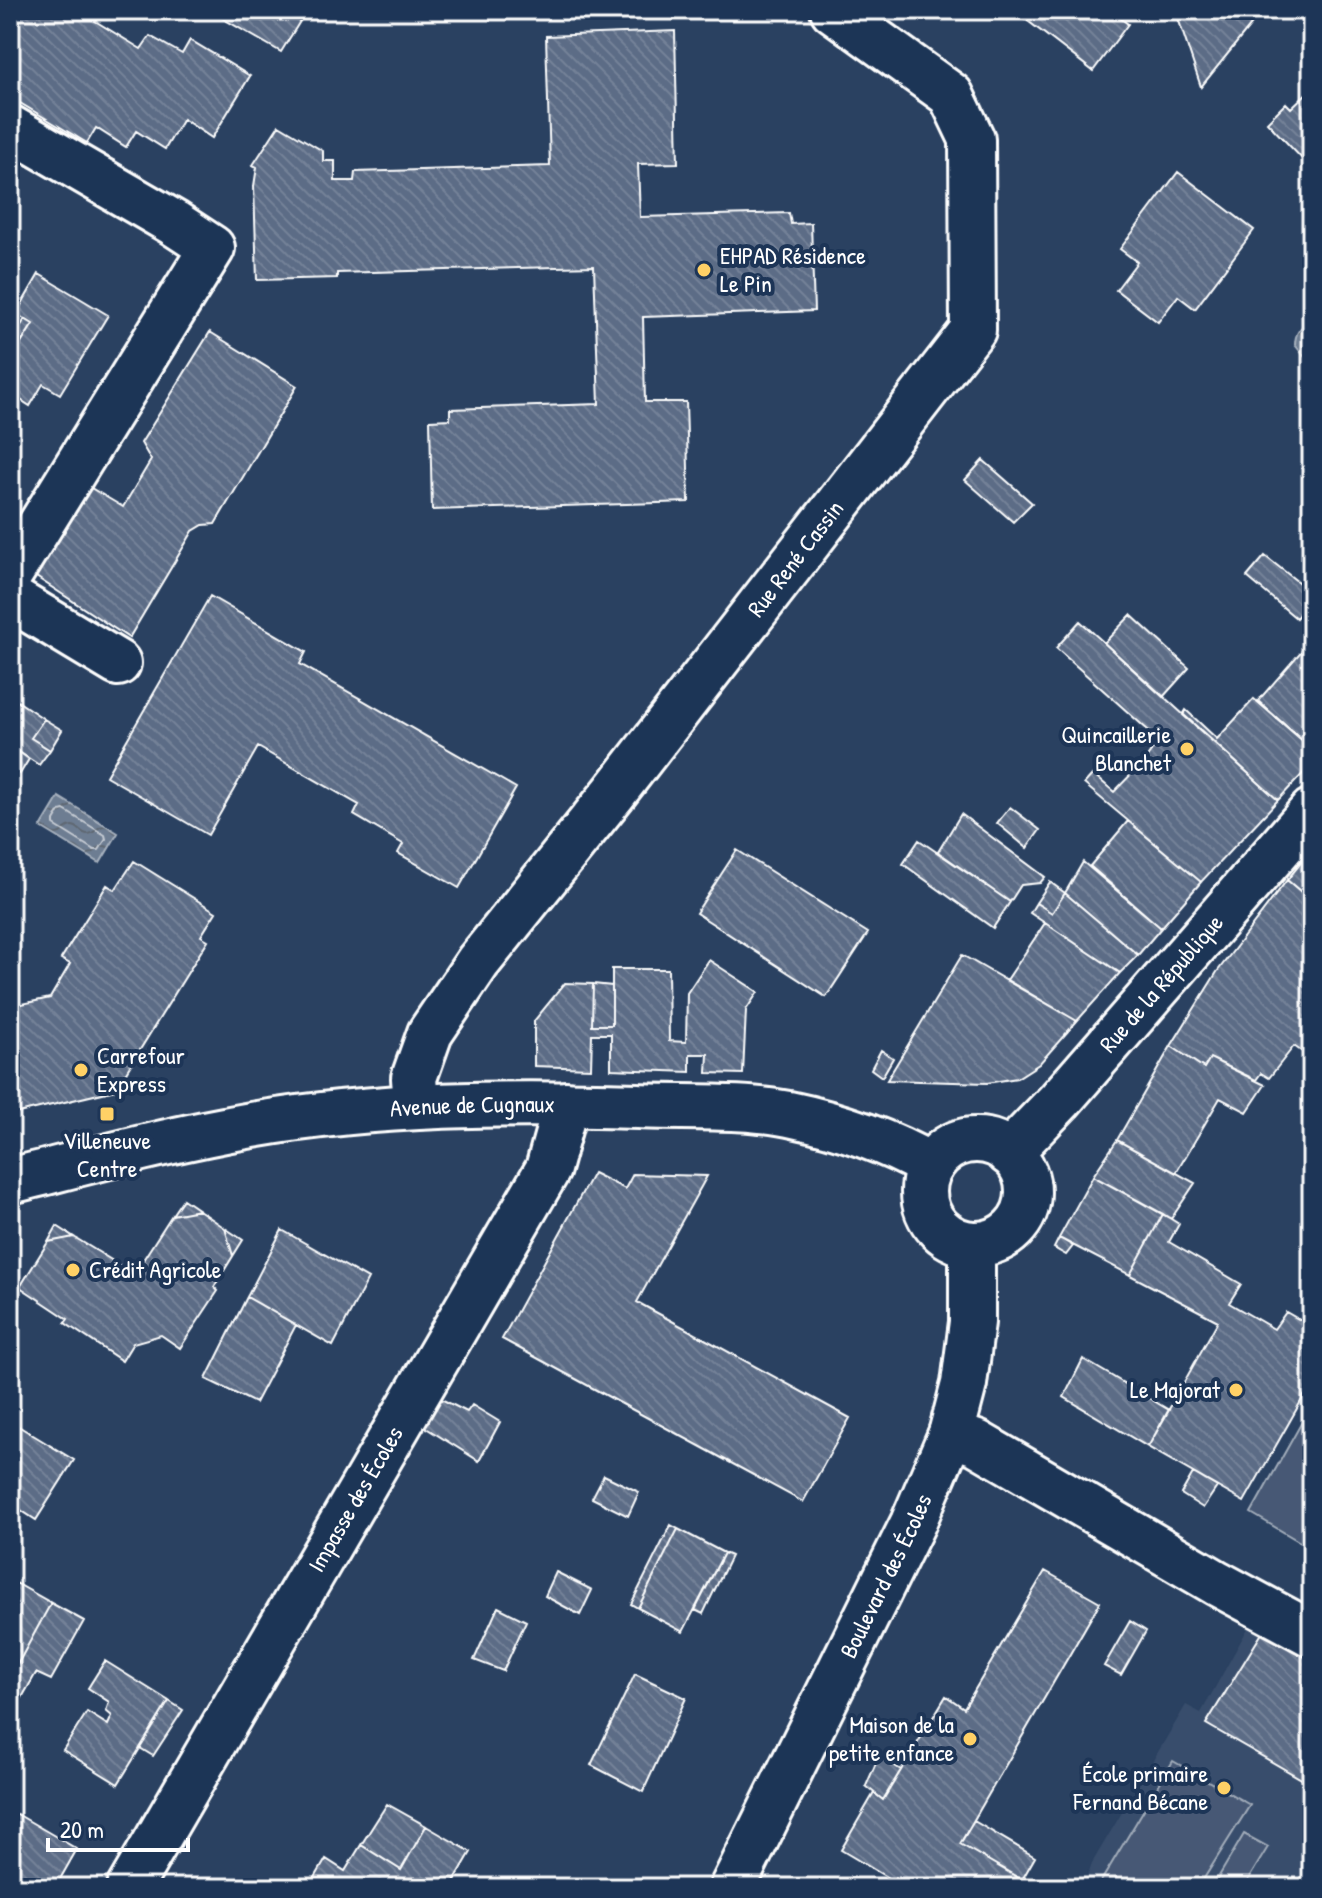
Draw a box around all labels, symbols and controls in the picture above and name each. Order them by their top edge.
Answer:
place label: EHPAD Résidence Le Pin [720,239,866,299]
marker: EHPAD Résidence Le Pin [695,261,713,279]
street label: Rue René Cassin [740,493,850,623]
place label: Quincaillerie Blanchet [1061,718,1172,778]
marker: Quincaillerie Blanchet [1178,740,1196,758]
street label: Rue de la République [1092,907,1230,1059]
place label: Carrefour Express [97,1039,185,1099]
marker: Carrefour Express [72,1061,90,1079]
street label: Avenue de Cugnaux [389,1087,555,1124]
marker: Villeneuve Centre [98,1105,116,1123]
place label: Villeneuve Centre [63,1124,151,1184]
place label: Crédit Agricole [89,1253,222,1285]
marker: Crédit Agricole [64,1261,82,1279]
place label: Le Majorat [1130,1373,1221,1405]
marker: Le Majorat [1227,1381,1245,1399]
street label: Impasse des Écoles [300,1420,410,1578]
street label: Boulevard des Écoles [832,1489,939,1663]
place label: Maison de la petite enfance [829,1708,954,1768]
marker: Maison de la petite enfance [961,1730,979,1748]
place label: École primaire Fernand Bécane [1072,1757,1208,1817]
marker: École primaire Fernand Bécane [1215,1779,1233,1797]
scale bar [48,1802,188,1852]
text: 20 m [60,1813,104,1845]

